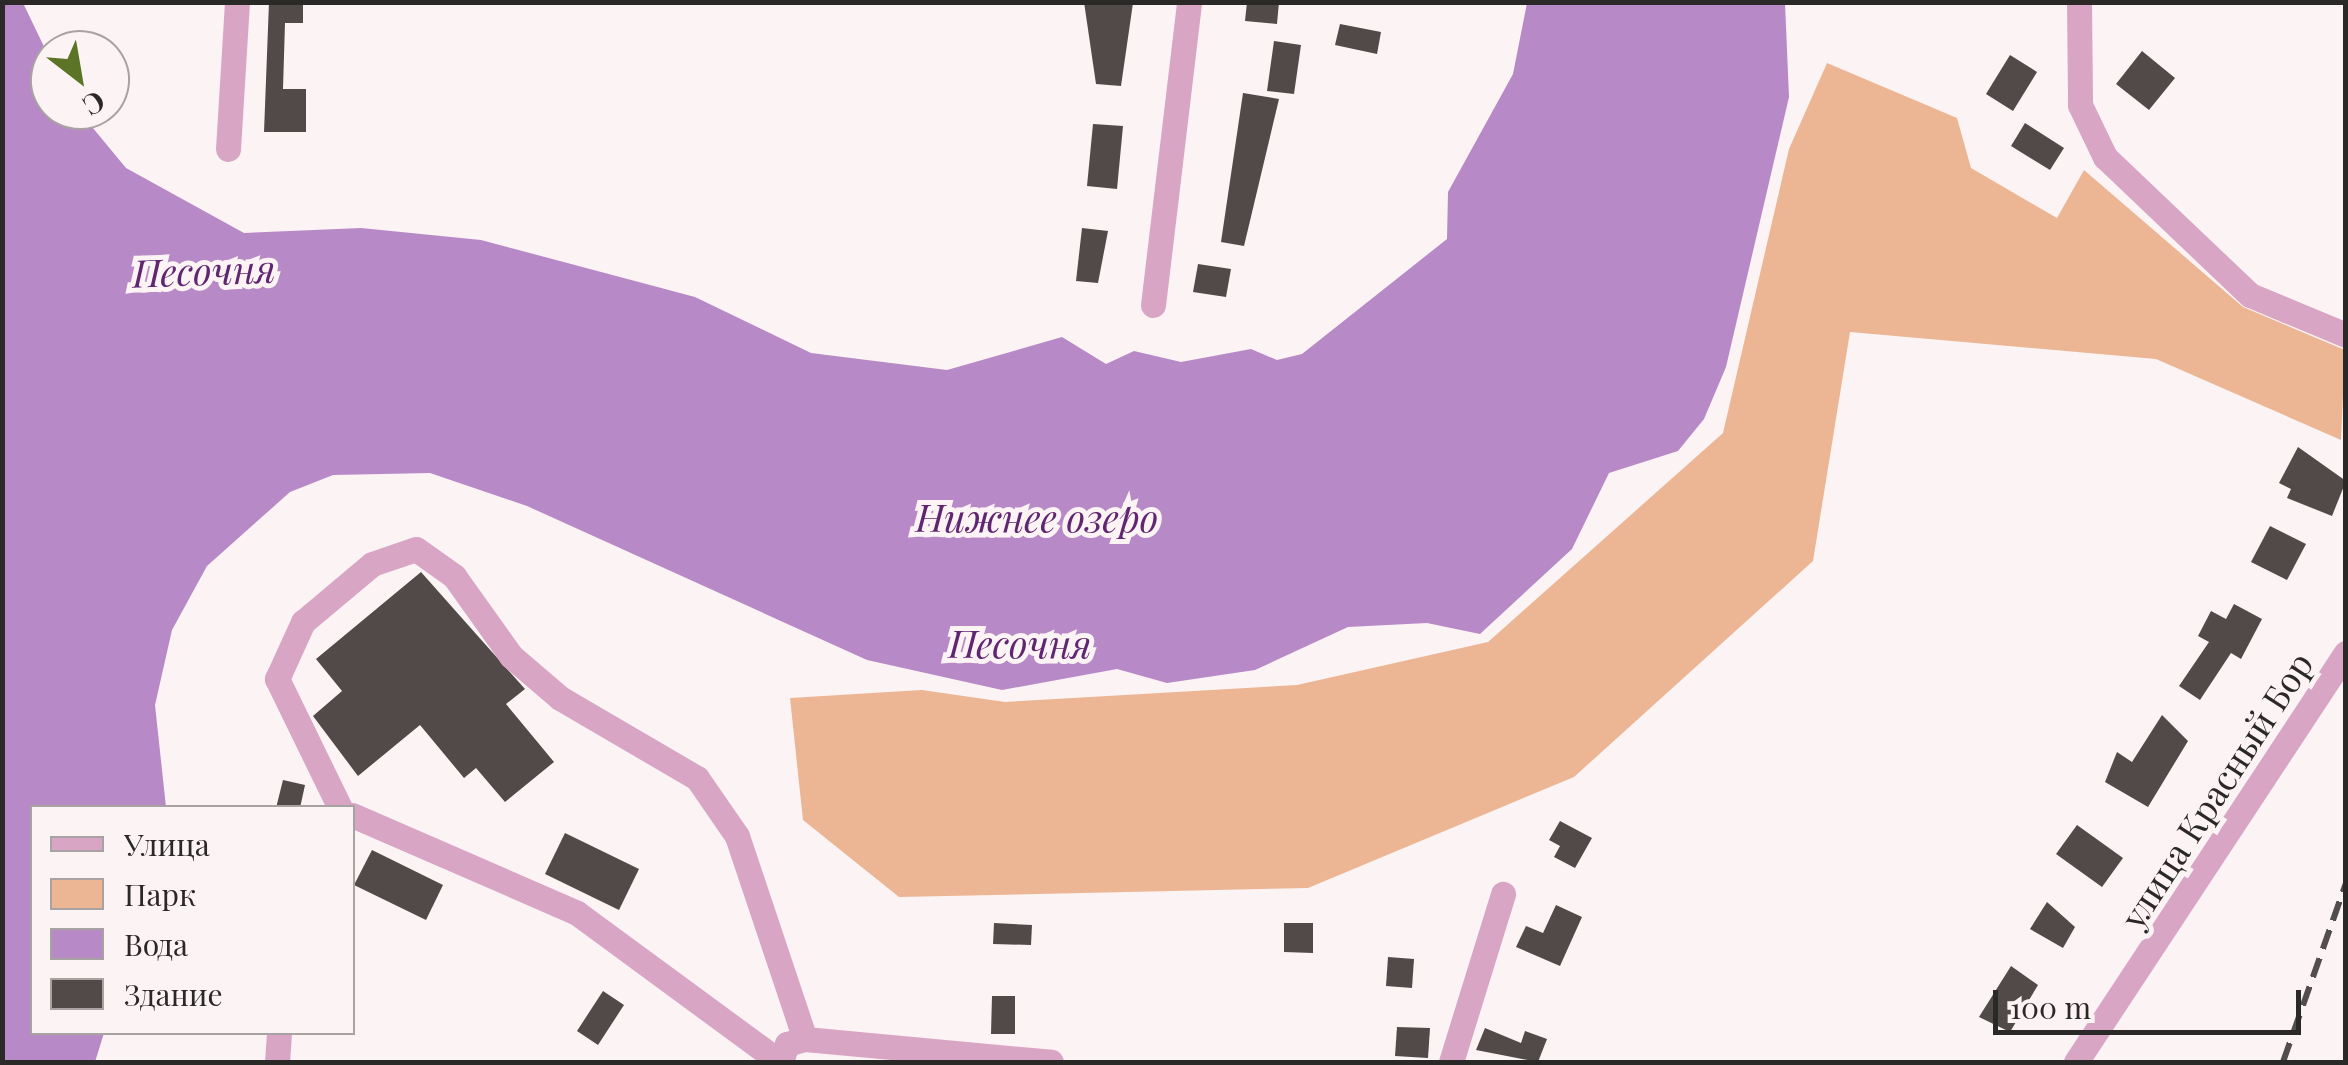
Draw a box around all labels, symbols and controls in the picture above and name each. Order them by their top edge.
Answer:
north arrow [30,30,130,130]
text: С [77,83,113,125]
water label: Песочня [132,245,276,295]
water label: Нижнее озеро [916,494,1158,540]
water label: Песочня [948,620,1092,666]
street label: улица Красный Бор [2111,644,2321,936]
legend [30,805,355,1035]
text: Улица [124,824,210,864]
text: Парк [124,874,196,914]
text: Вода [124,924,188,964]
scale bar [1998,970,2306,1032]
text: Здание [124,974,223,1014]
text: 100 m [2010,987,2091,1027]

